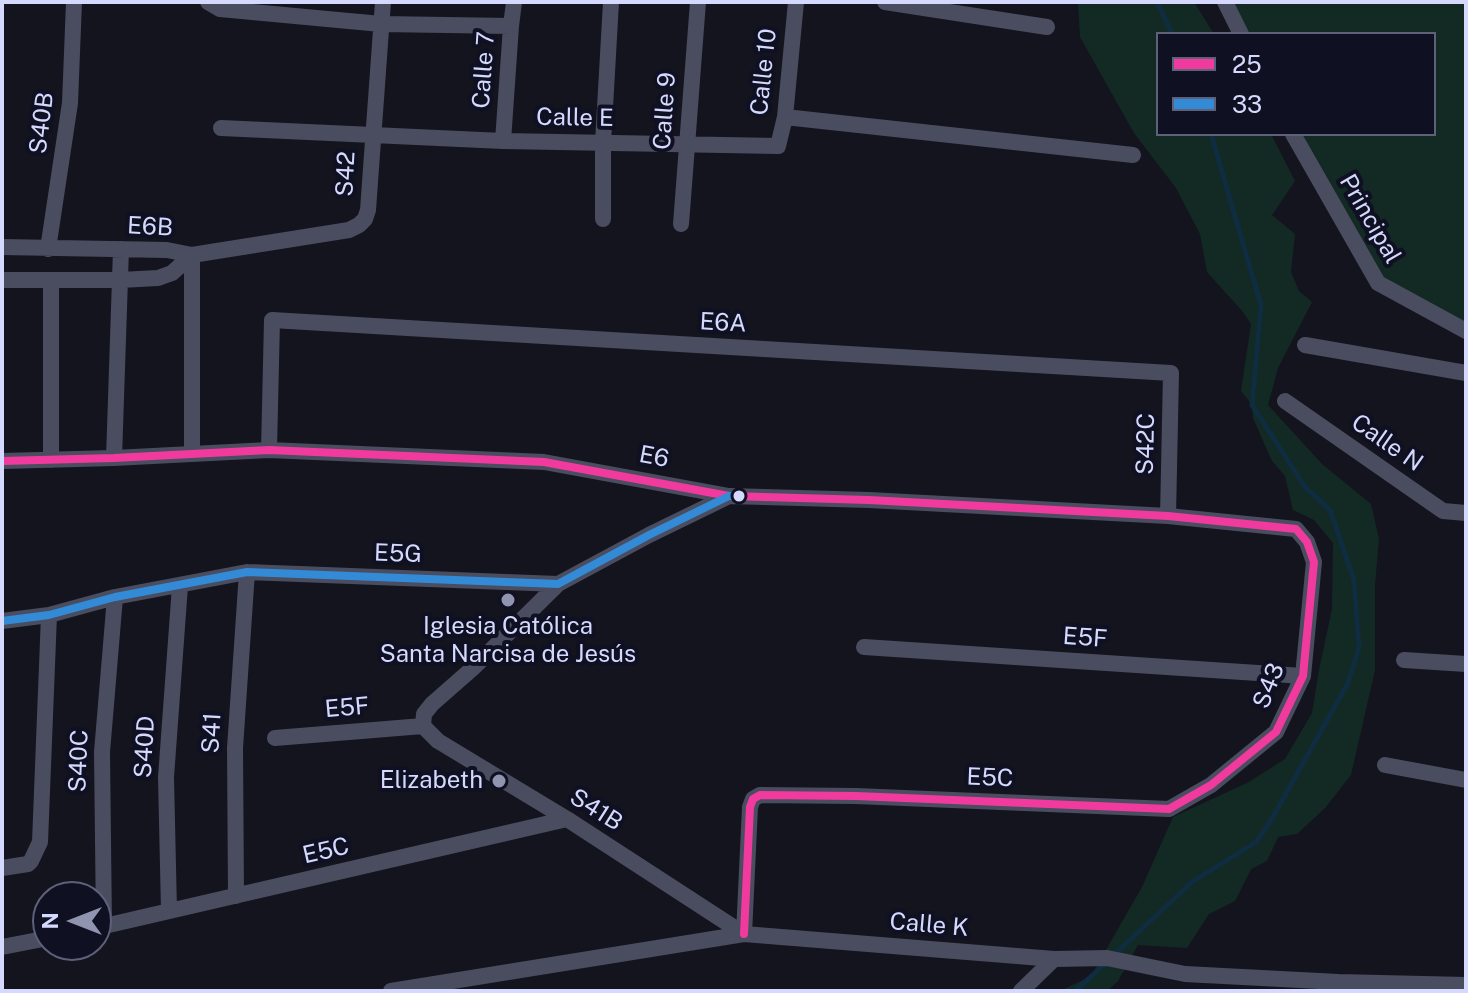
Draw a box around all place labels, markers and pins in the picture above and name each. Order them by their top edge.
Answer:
unlabelled marker [731,488,747,504]
marker: Iglesia Católica Santa Narcisa de Jesús [499,591,517,609]
place label: Iglesia Católica Santa Narcisa de Jesús [380,613,636,669]
place label: Elizabeth [380,767,483,795]
marker: Elizabeth [490,772,508,790]

